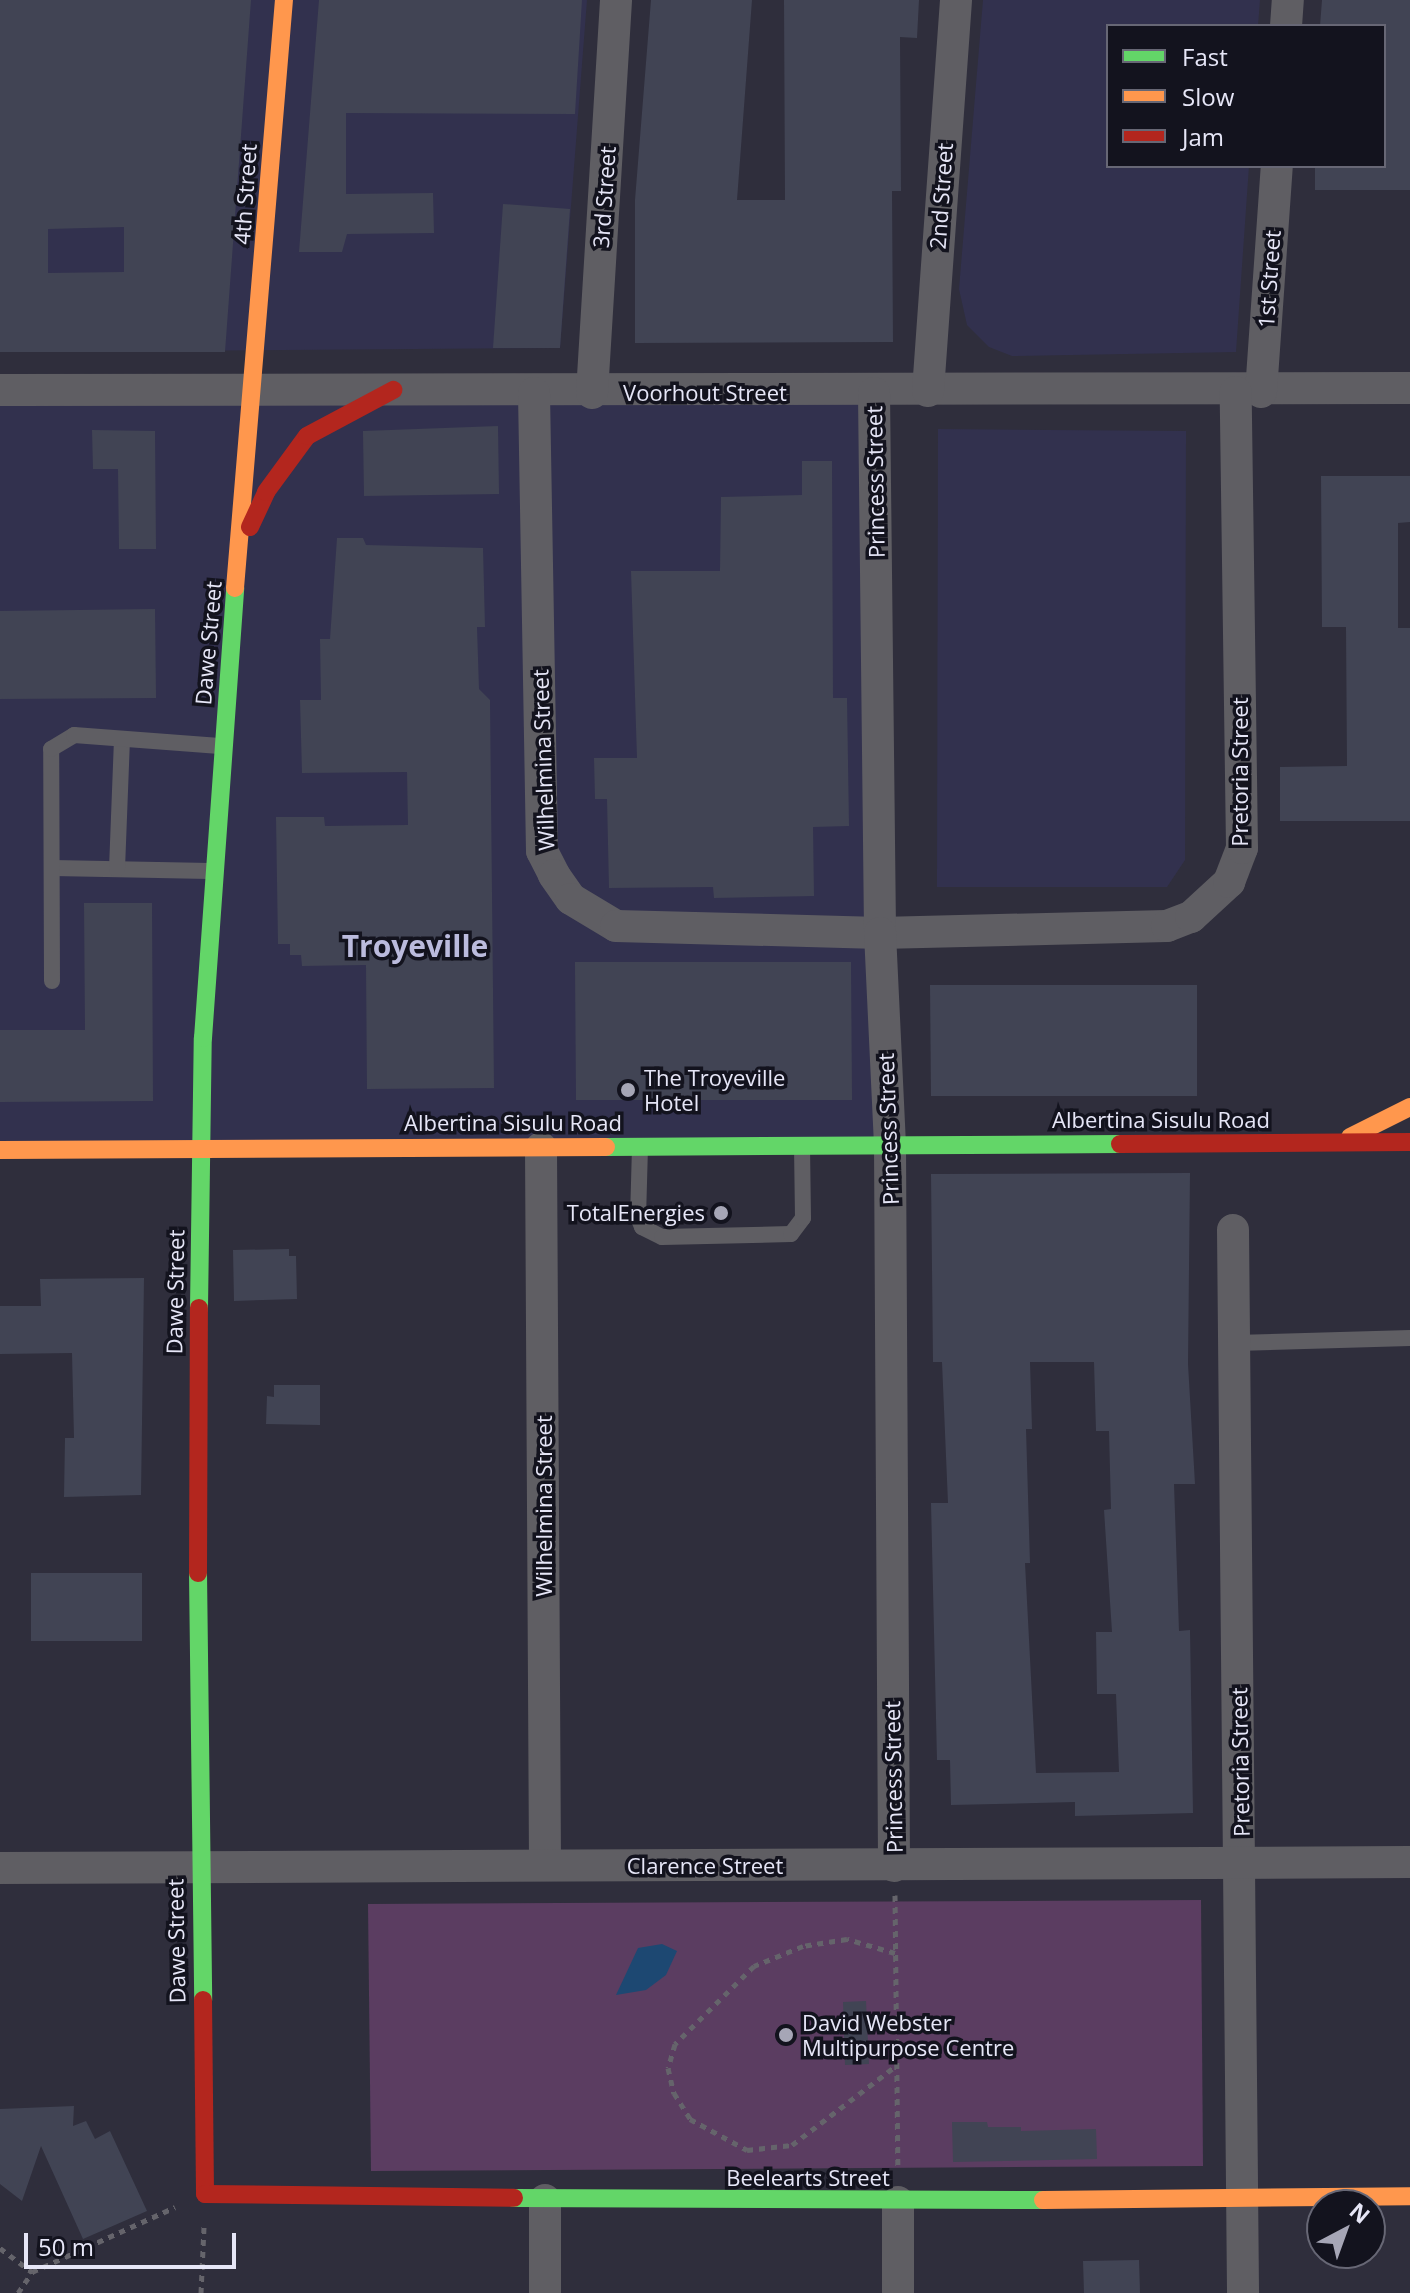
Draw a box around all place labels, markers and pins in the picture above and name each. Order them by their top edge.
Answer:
place label: The Troyeville Hotel [644,1064,785,1116]
marker: The Troyeville Hotel [619,1081,637,1099]
place label: TotalEnergies [567,1200,705,1226]
marker: TotalEnergies [712,1204,730,1222]
place label: David Webster Multipurpose Centre [802,2009,1014,2060]
marker: David Webster Multipurpose Centre [777,2026,795,2044]

